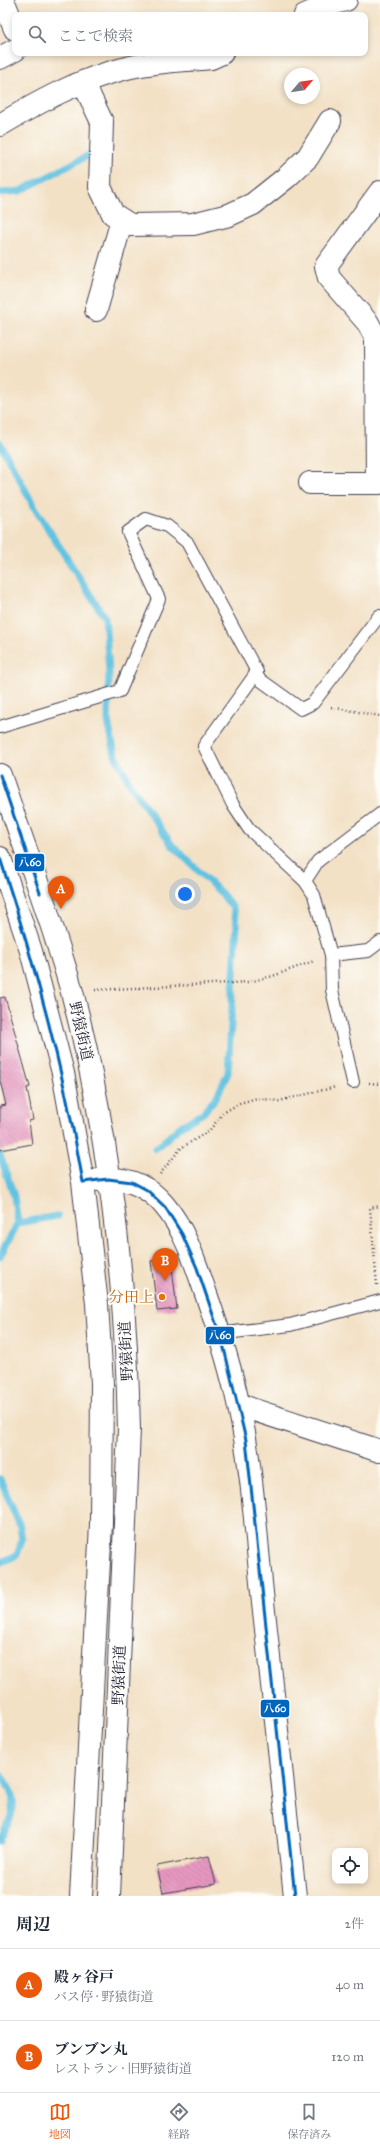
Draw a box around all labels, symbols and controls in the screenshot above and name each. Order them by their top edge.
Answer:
search box [12,12,368,56]
icon: search [26,23,48,45]
text: ここで検索 [58,27,133,45]
north arrow [284,68,320,104]
line badge: 八60 [14,853,45,872]
text: 八60 [18,856,42,869]
pin: A [48,876,74,909]
your location [175,884,195,904]
street label: 野猿街道 [65,1000,97,1062]
pin: B [152,1248,178,1281]
place label: 分田上 [109,1288,154,1306]
marker: 分田上 [157,1292,167,1302]
street label: 野猿街道 [115,1321,137,1381]
line badge: 八60 [205,1326,235,1345]
text: 八60 [208,1329,232,1342]
street label: 野猿街道 [109,1645,129,1705]
line badge: 八60 [260,1699,290,1718]
text: 八60 [263,1702,287,1715]
map controls [332,1848,368,1884]
button: locate [332,1848,368,1884]
text: 周辺 [16,1914,50,1935]
text: 2件 [345,1916,364,1932]
text: 殿ヶ谷戸 [54,1968,114,1986]
text: A [25,1977,33,1993]
text: 40 m [335,1977,364,1993]
text: バス停 · 野猿街道 [54,1989,153,2005]
text: ブンブン丸 [54,2040,128,2058]
text: B [25,2049,33,2065]
text: 120 m [331,2049,364,2065]
text: レストラン · 旧野猿街道 [54,2061,192,2077]
tab: 地図 [49,2101,71,2141]
tab: 経路 [168,2101,190,2141]
tab: 保存済み [287,2101,331,2141]

